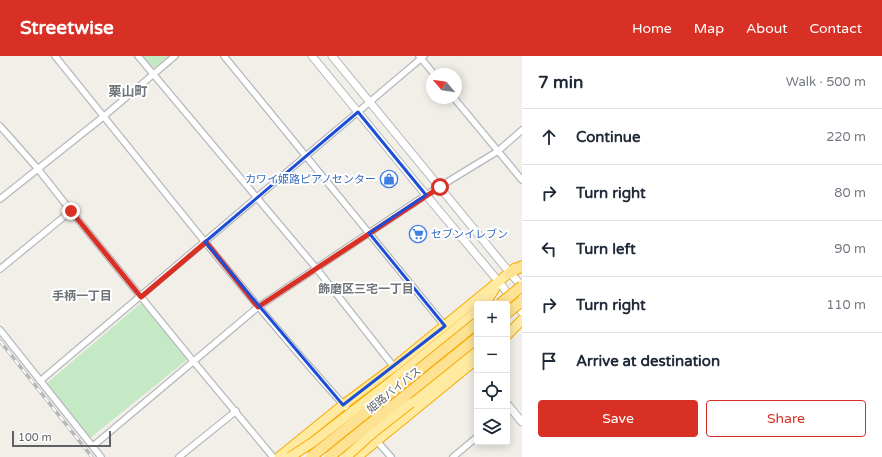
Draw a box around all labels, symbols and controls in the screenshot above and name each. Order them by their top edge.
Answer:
text: Streetwise [20,17,114,39]
text: Home [632,20,672,37]
text: Map [694,20,724,37]
text: About [746,20,788,37]
text: Contact [810,20,862,37]
north arrow [426,68,462,104]
text: 7 min [538,72,583,93]
text: Walk · 500 m [786,74,866,90]
district label: 栗山町 [108,84,148,100]
icon: ahead [538,126,560,148]
text: Continue [576,128,640,146]
text: 220 m [826,129,866,145]
shop icon: カワイ姫路ピアノセンター [379,169,399,189]
place label: カワイ姫路ピアノセンター [245,173,376,186]
route start [431,178,449,196]
icon: right [538,182,560,204]
text: Turn right [576,184,646,202]
text: 80 m [834,185,866,201]
route end [62,202,80,220]
supermarket icon: セブンイレブン [408,224,428,244]
place label: セブンイレブン [431,228,508,241]
icon: left [538,238,560,260]
text: Turn left [576,240,636,258]
text: 90 m [834,241,866,257]
district label: 飾磨区三宅一丁目 [318,282,414,296]
district label: 手柄一丁目 [52,289,112,303]
icon: right [538,294,560,316]
text: Turn right [576,296,646,314]
text: 110 m [826,297,866,313]
map controls [474,301,510,445]
button: + [474,301,510,337]
button: − [474,337,510,373]
icon: arrive [538,350,560,372]
text: Arrive at destination [576,352,720,370]
street label: 姫路バイパス [364,364,424,416]
button: locate [474,373,510,409]
button: Save [538,400,698,437]
button: Share [706,400,866,437]
button: layers [474,409,510,445]
scale bar [12,429,111,448]
text: 100 m [18,431,52,444]

